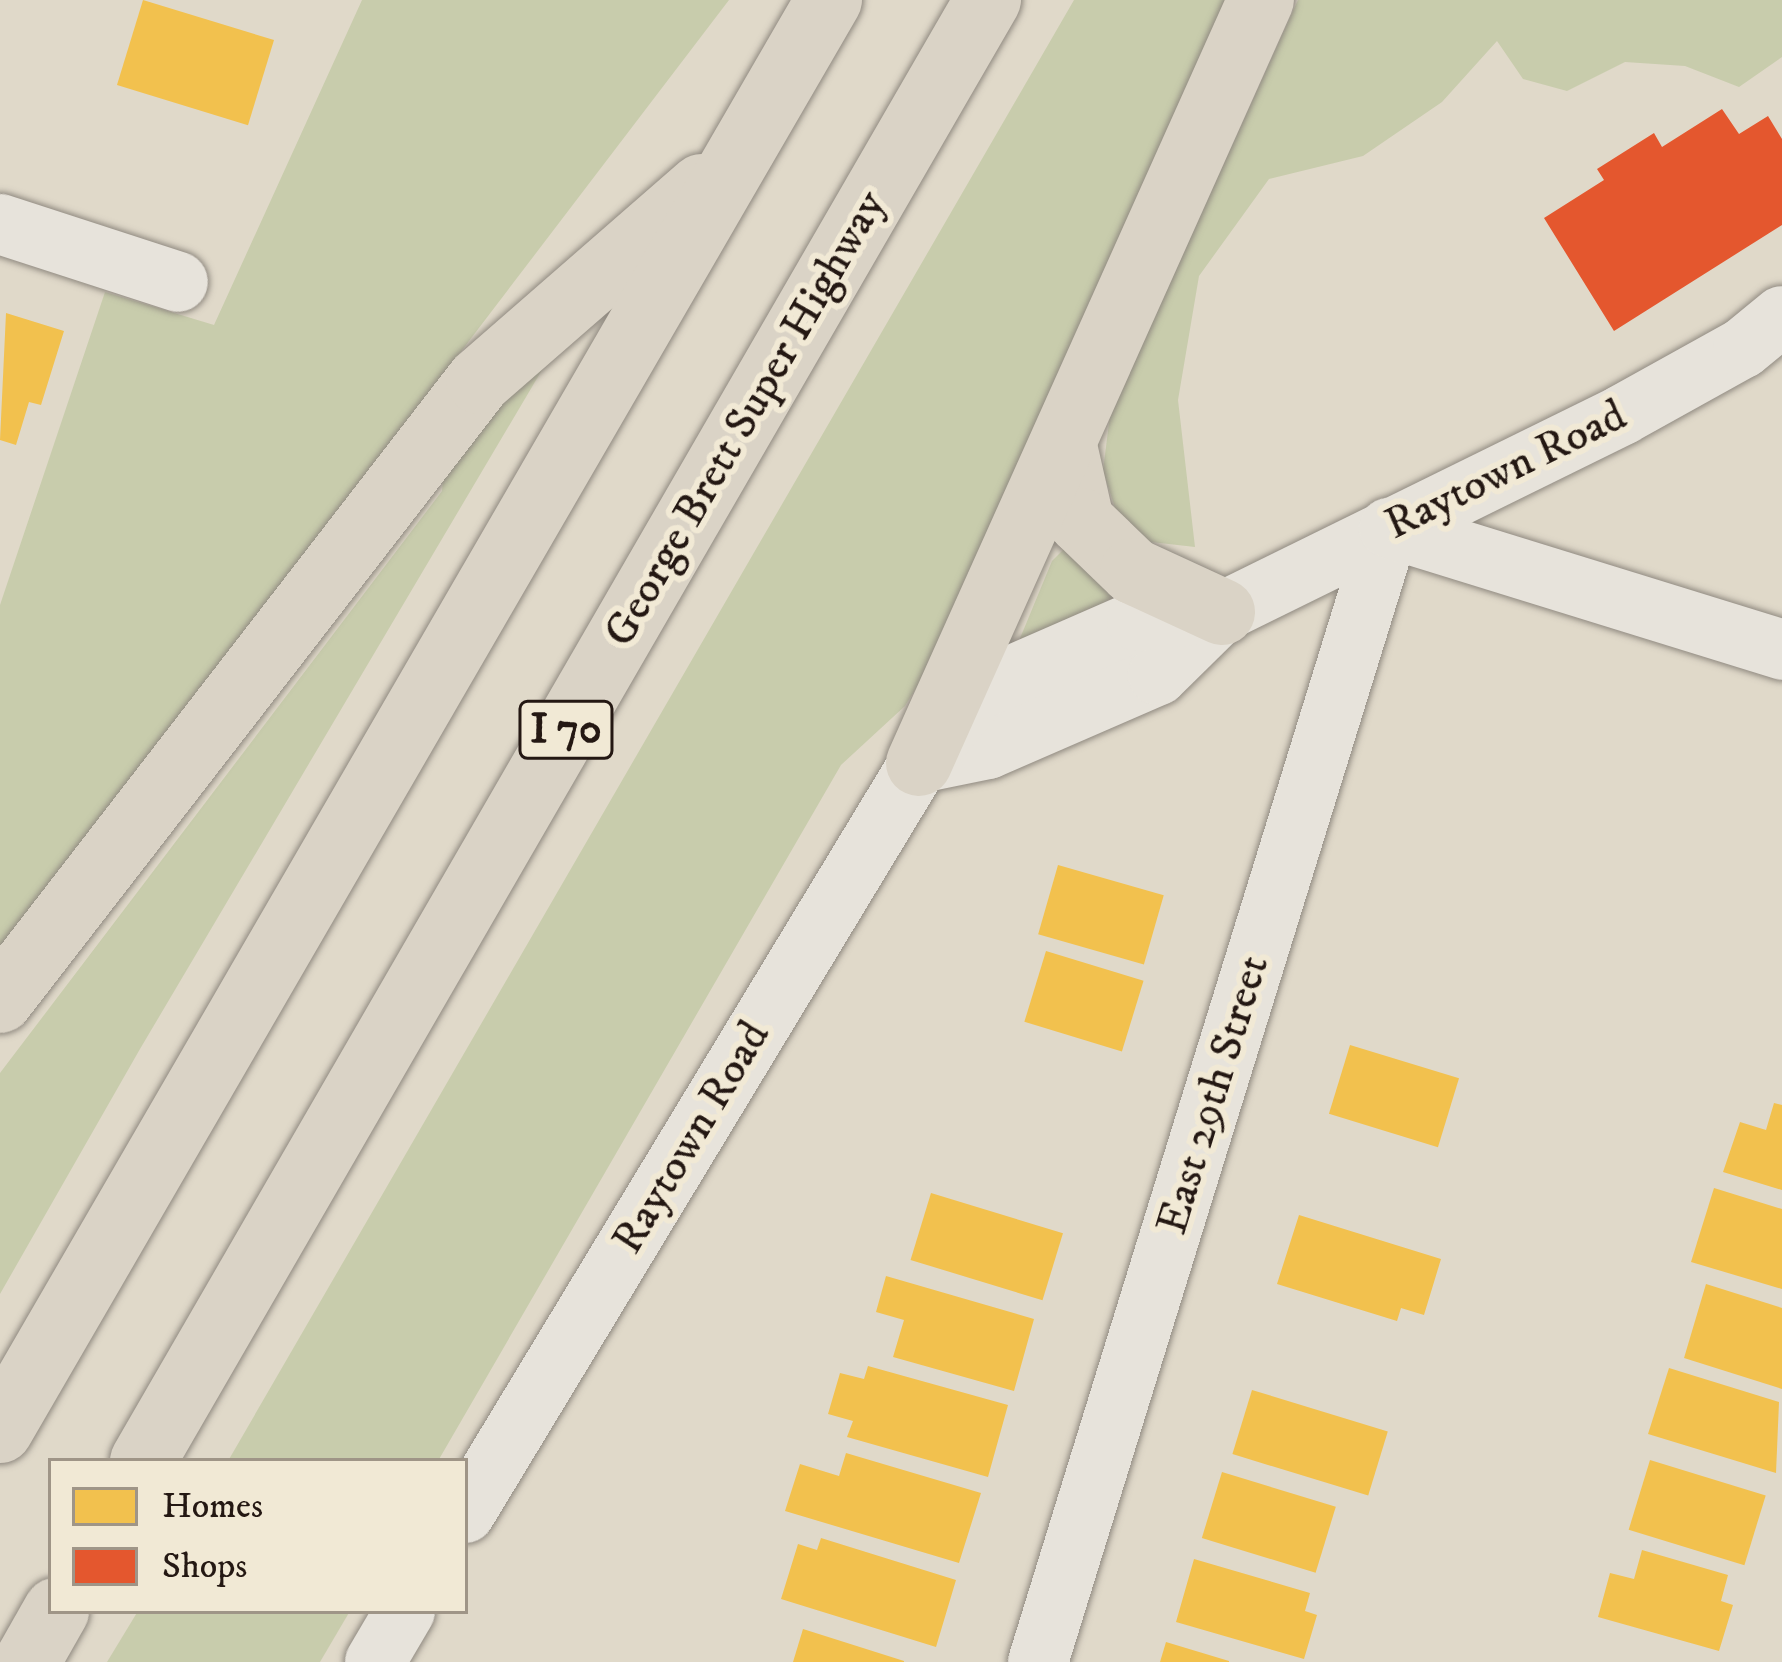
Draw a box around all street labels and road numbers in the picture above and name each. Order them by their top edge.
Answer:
street label: George Brett Super Highway [593,181,899,657]
street label: Raytown Road [1377,389,1635,553]
road number: I 70 [518,694,614,766]
street label: East 29th Street [1146,949,1282,1241]
street label: Raytown Road [602,1012,782,1264]

